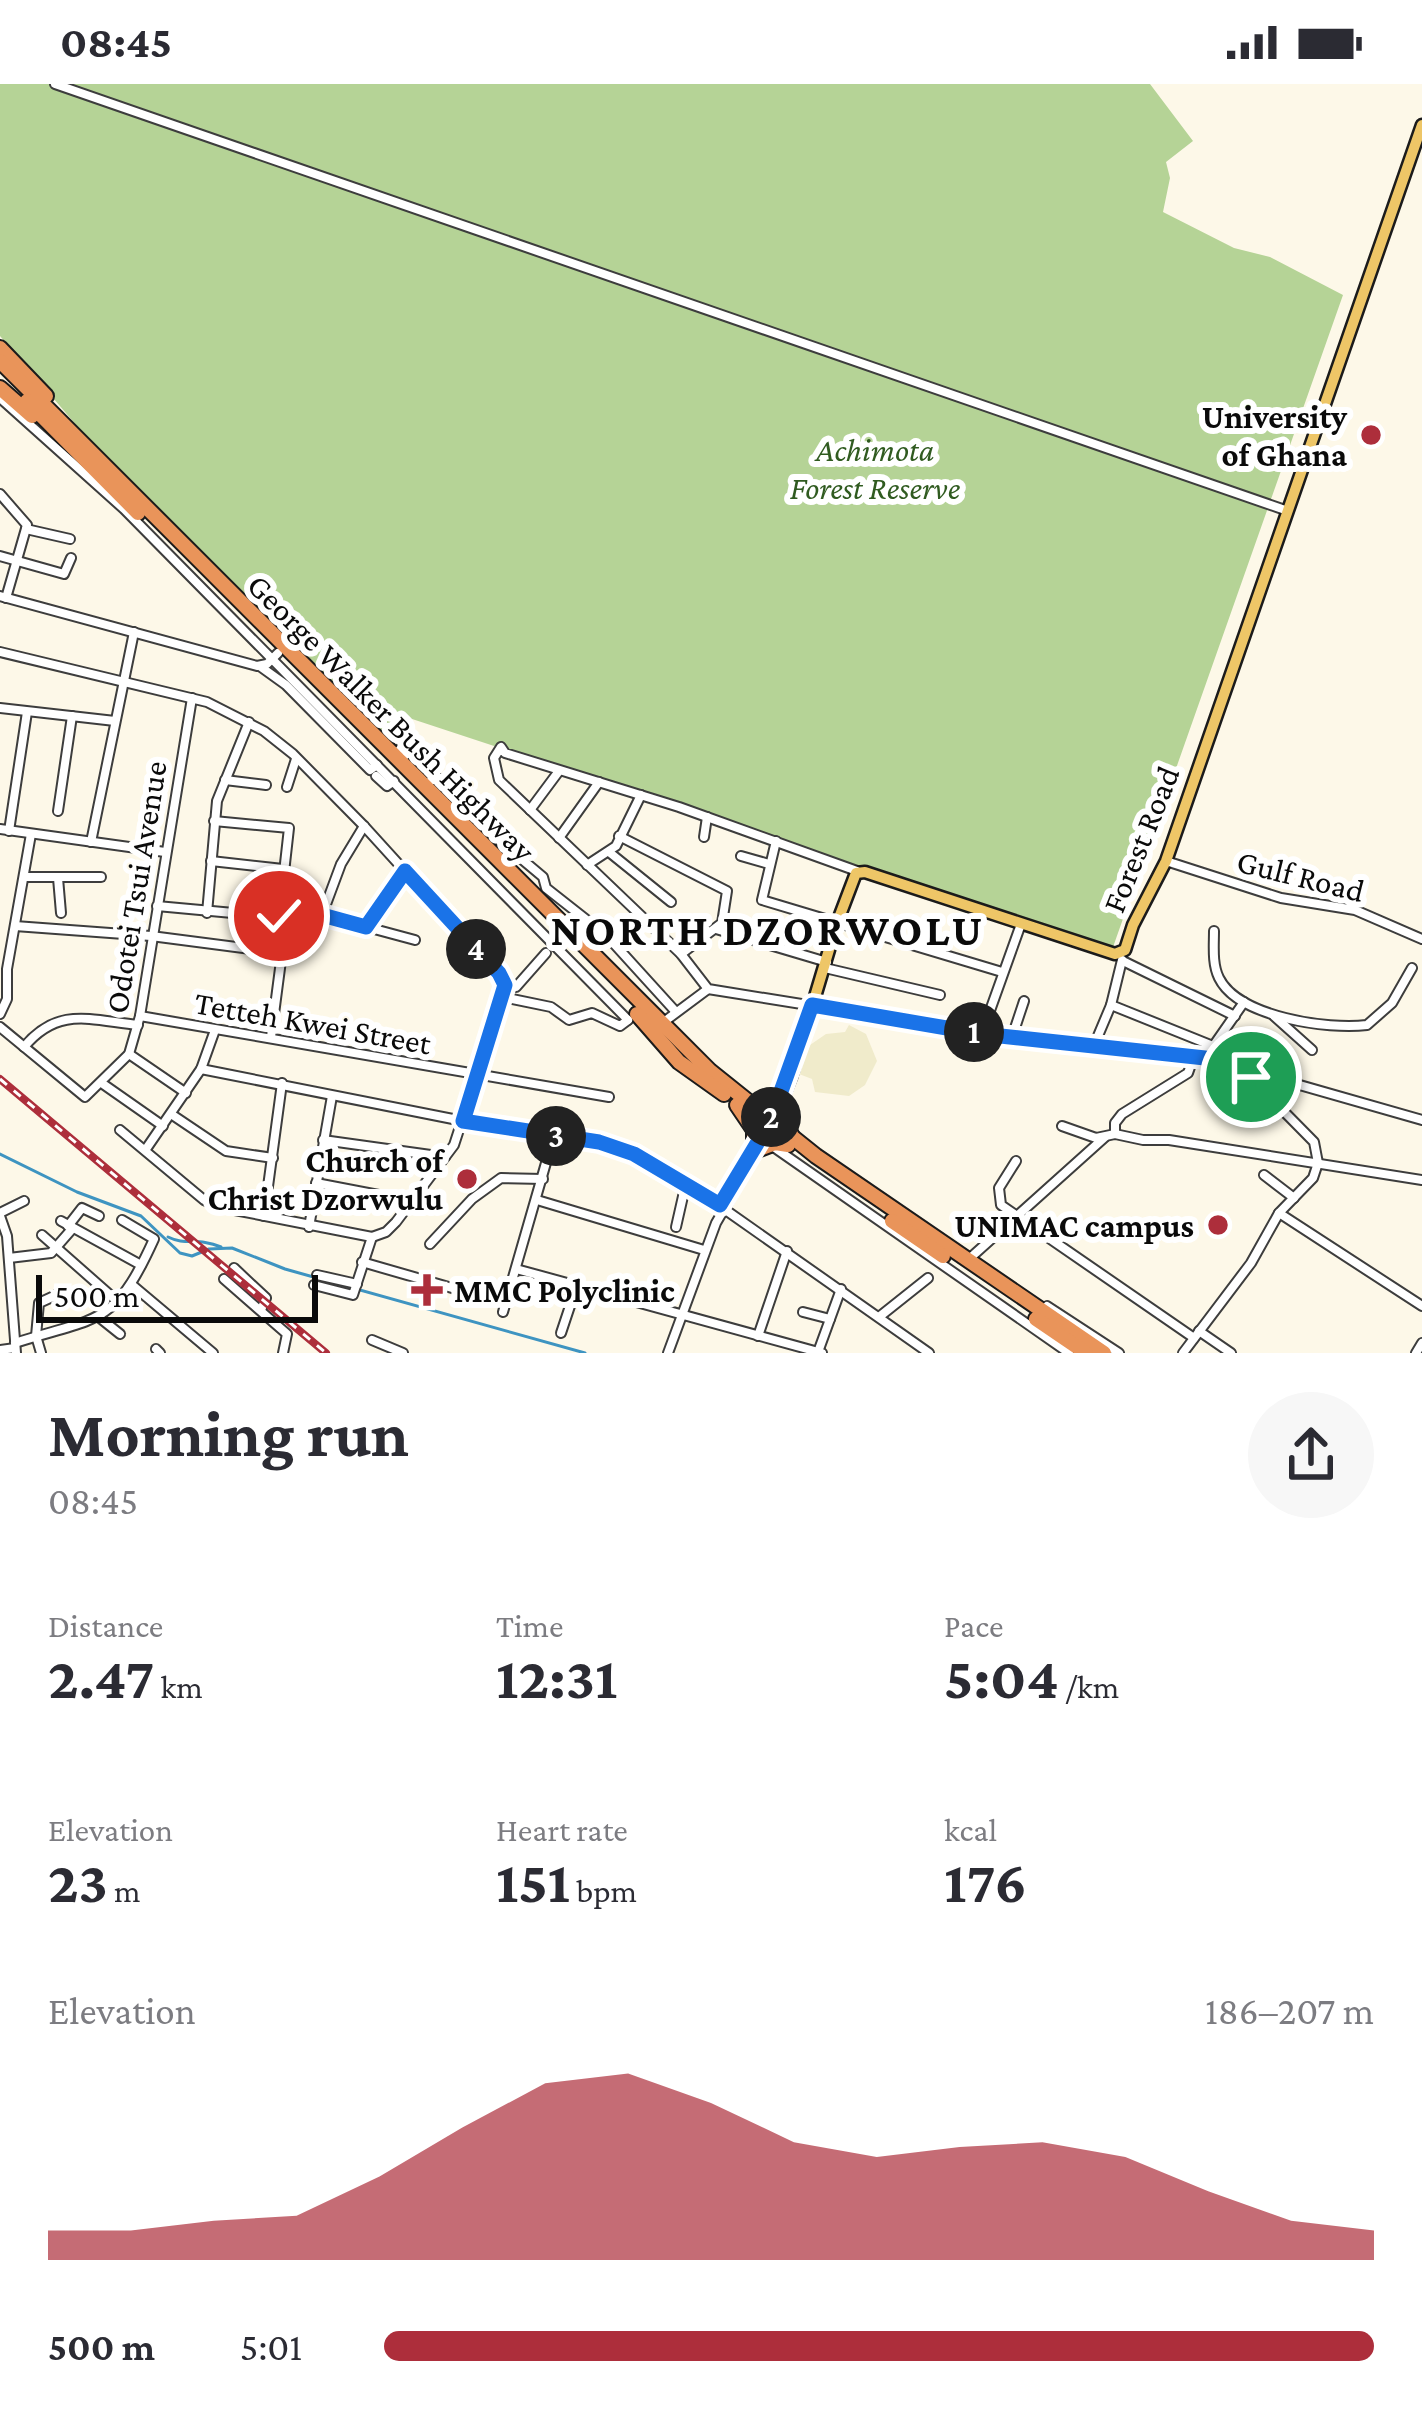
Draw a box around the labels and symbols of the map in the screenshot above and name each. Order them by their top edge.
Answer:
place label: University of Ghana [1202,398,1348,473]
marker: University of Ghana [1358,422,1384,448]
park label: Achimota Forest Reserve [790,431,961,506]
street label: George Walker Bush Highway [240,566,543,869]
street label: Odotei Tsui Avenue [97,758,174,1016]
street label: Forest Road [1094,761,1187,918]
street label: Gulf Road [1233,842,1368,909]
pin [228,865,330,967]
district label: NORTH DZORWOLU [551,905,985,955]
pin: 4 [446,919,506,979]
street label: Tetteh Kwei Street [192,983,435,1062]
pin: 1 [944,1002,1004,1062]
pin [1200,1026,1302,1128]
pin: 2 [741,1087,801,1147]
pin: 3 [526,1106,586,1166]
place label: Church of Christ Dzorwulu [208,1142,445,1217]
marker: Church of Christ Dzorwulu [454,1166,480,1192]
place label: UNIMAC campus [954,1207,1194,1244]
marker: UNIMAC campus [1205,1212,1231,1238]
scale bar [36,1269,318,1322]
place label: MMC Polyclinic [454,1272,675,1309]
marker: MMC Polyclinic [411,1274,443,1306]

